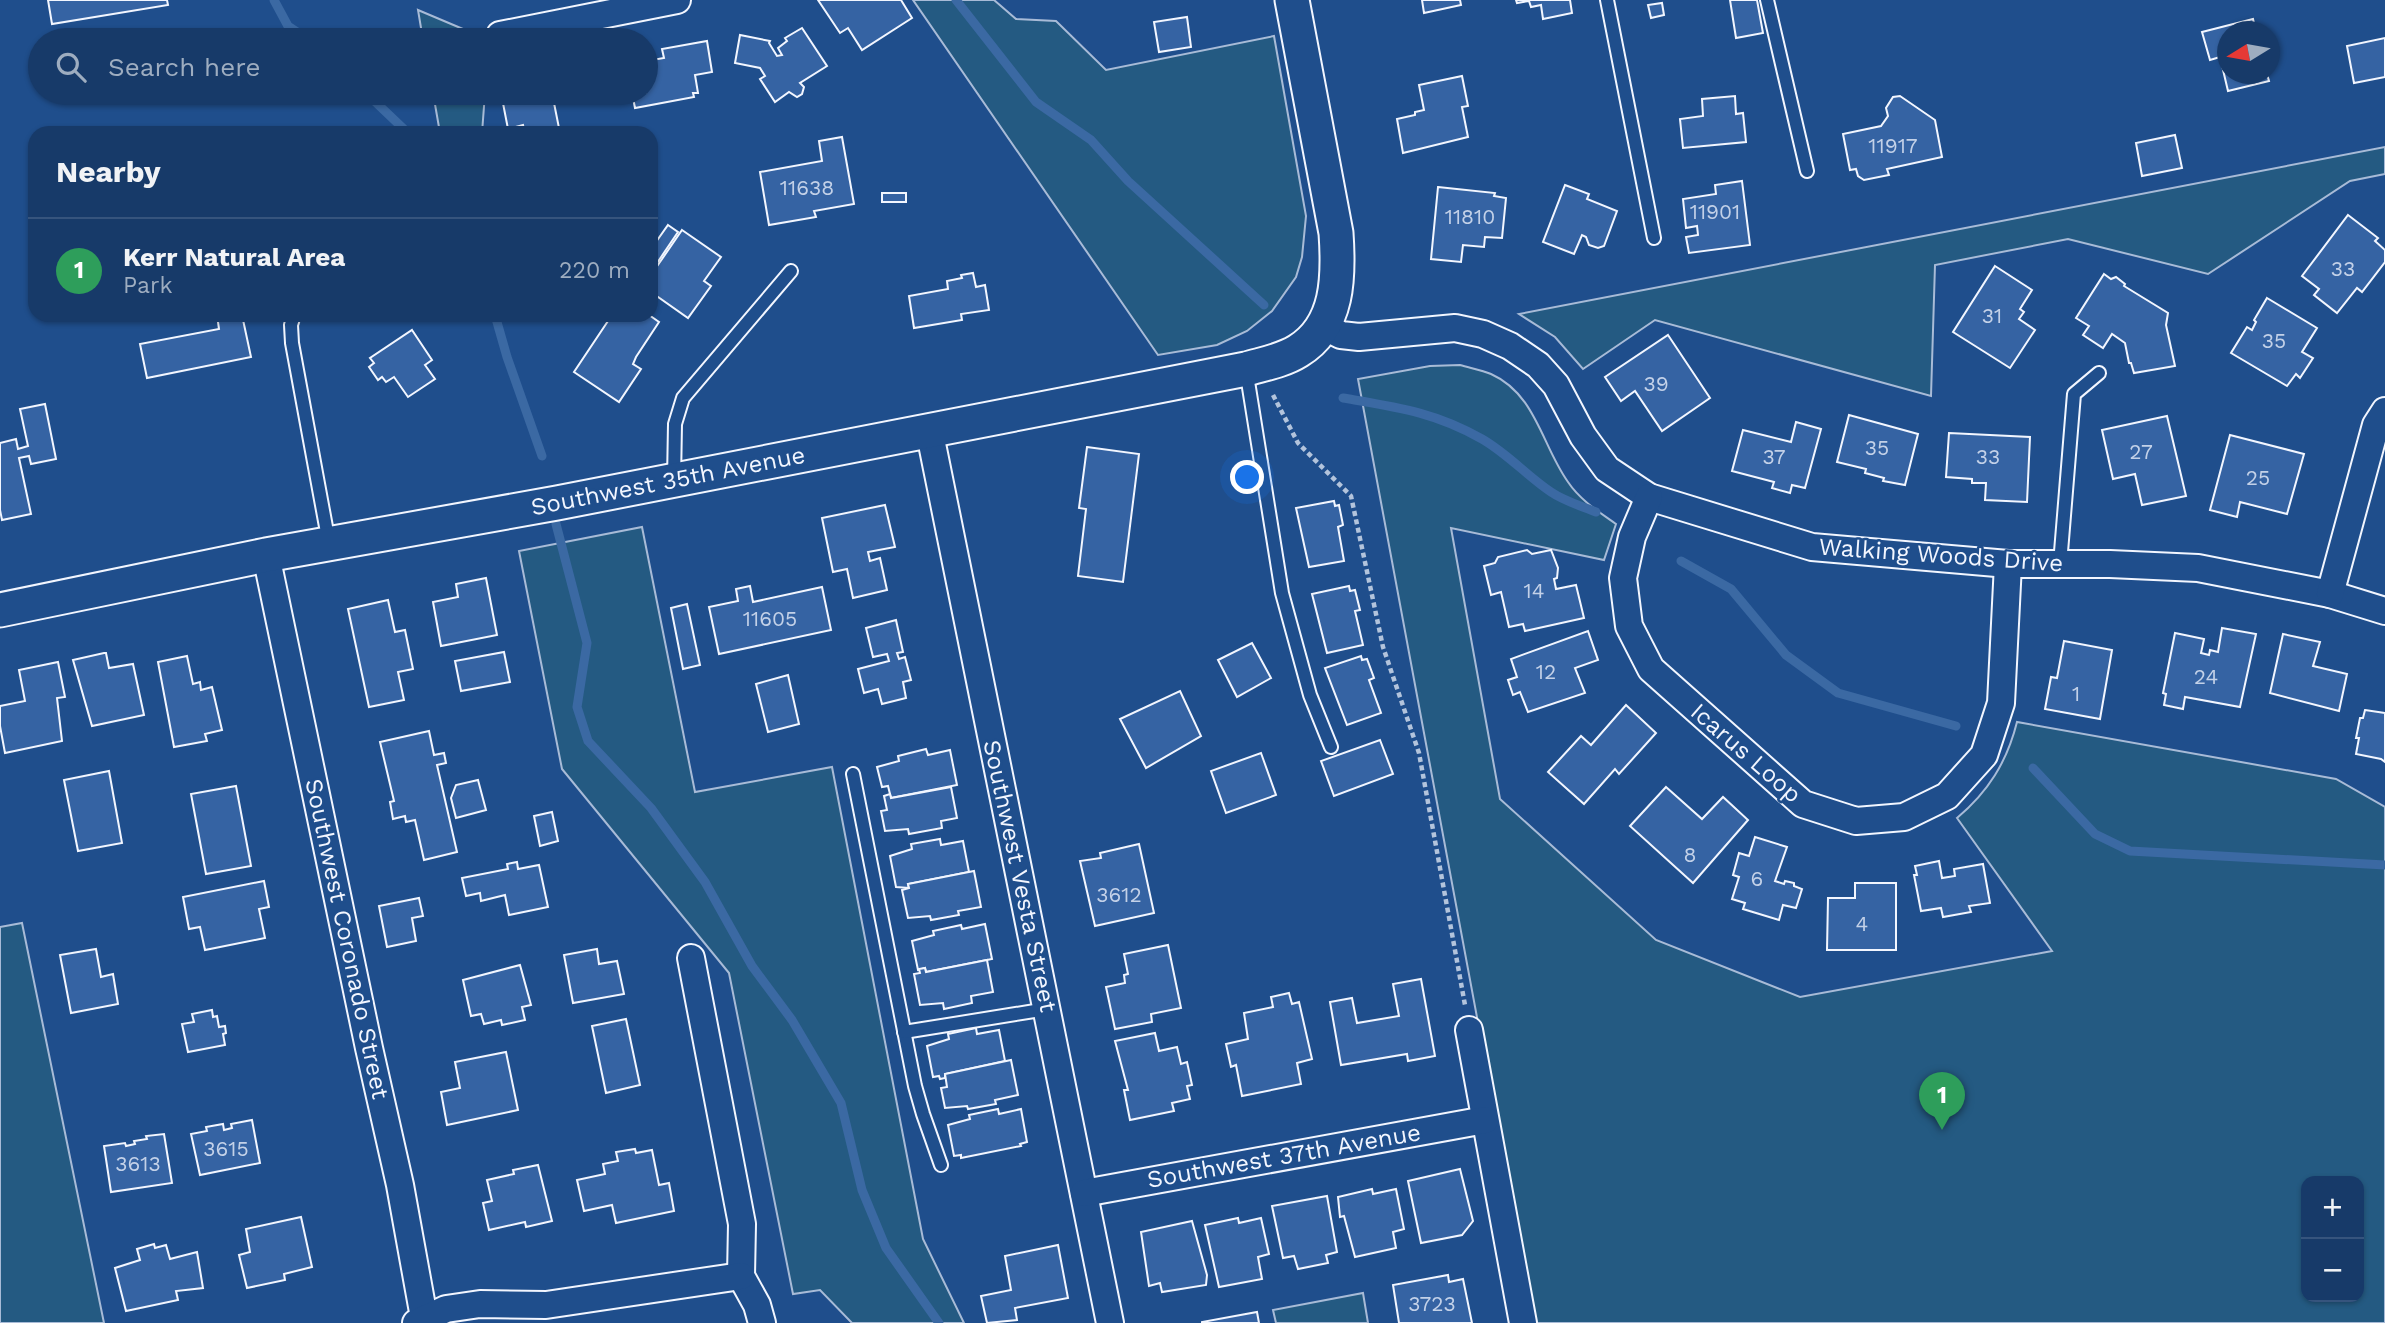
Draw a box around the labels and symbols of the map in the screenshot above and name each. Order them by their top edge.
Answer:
north arrow [2217,21,2280,84]
house number: 11917 [1868,133,1918,158]
house number: 11638 [780,175,834,200]
house number: 11901 [1690,199,1740,224]
house number: 11810 [1445,204,1495,229]
house number: 33 [2331,256,2355,281]
house number: 31 [1982,303,2002,328]
house number: 35 [2262,328,2286,353]
house number: 39 [1643,371,1669,396]
house number: 35 [1865,435,1889,460]
house number: 27 [2129,439,2153,464]
street label: Southwest 35th Avenue [529,441,807,521]
house number: 37 [1762,444,1786,469]
house number: 33 [1976,444,2000,469]
your location [1230,460,1264,494]
house number: 25 [2246,465,2270,490]
street label: Walking Woods Drive [1818,532,2064,578]
house number: 14 [1523,578,1545,603]
house number: 11605 [743,606,797,631]
house number: 12 [1536,659,1556,684]
house number: 24 [2194,664,2218,689]
house number: 1 [2072,681,2080,706]
street label: Icarus Loop [1685,697,1807,809]
street label: Southwest Vesta Street [977,737,1063,1015]
street label: Southwest Coronado Street [299,776,395,1102]
house number: 8 [1684,842,1696,867]
house number: 6 [1751,866,1763,891]
house number: 3612 [1096,882,1142,907]
house number: 4 [1856,911,1868,936]
pin: 1 [1919,1072,1965,1130]
street label: Southwest 37th Avenue [1145,1118,1423,1194]
house number: 3615 [203,1136,249,1161]
house number: 3613 [115,1151,161,1176]
house number: 3723 [1408,1291,1456,1316]

